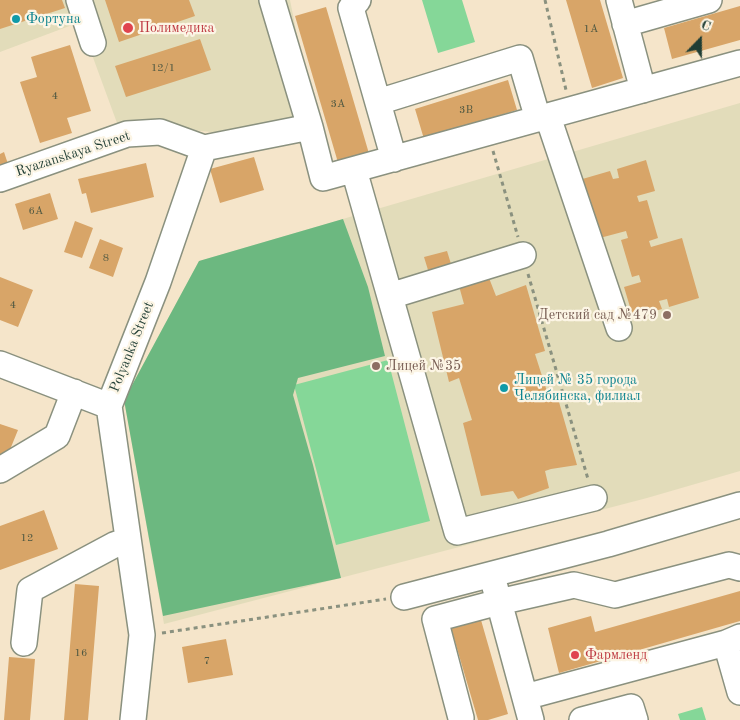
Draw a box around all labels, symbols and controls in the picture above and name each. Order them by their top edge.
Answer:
place label: Фортуна [26,11,81,27]
marker: Фортуна [10,13,22,25]
north arrow [675,15,725,65]
text: С [699,18,713,34]
place label: Полимедика [139,20,214,36]
marker: Полимедика [121,21,135,35]
house number: 1А [584,22,598,36]
house number: 12/1 [151,61,175,75]
house number: 4 [52,89,58,103]
house number: 3А [331,97,345,111]
house number: 3В [459,103,473,117]
street label: Ryazanskaya Street [14,128,132,180]
house number: 6А [29,204,43,218]
house number: 8 [103,251,109,265]
house number: 4 [10,298,16,312]
street label: Polyanka Street [106,299,158,395]
place label: Детский сад №479 [538,307,657,323]
marker: Детский сад №479 [661,309,673,321]
place label: Лицей №35 [386,358,461,374]
marker: Лицей №35 [370,360,382,372]
place label: Лицей № 35 города Челябинска, филиал [514,372,640,404]
marker: Лицей № 35 города Челябинска, филиал [498,382,510,394]
house number: 12 [21,531,33,545]
house number: 16 [75,646,87,660]
place label: Фармленд [585,647,647,663]
marker: Фармленд [569,649,581,661]
house number: 7 [204,654,210,668]

